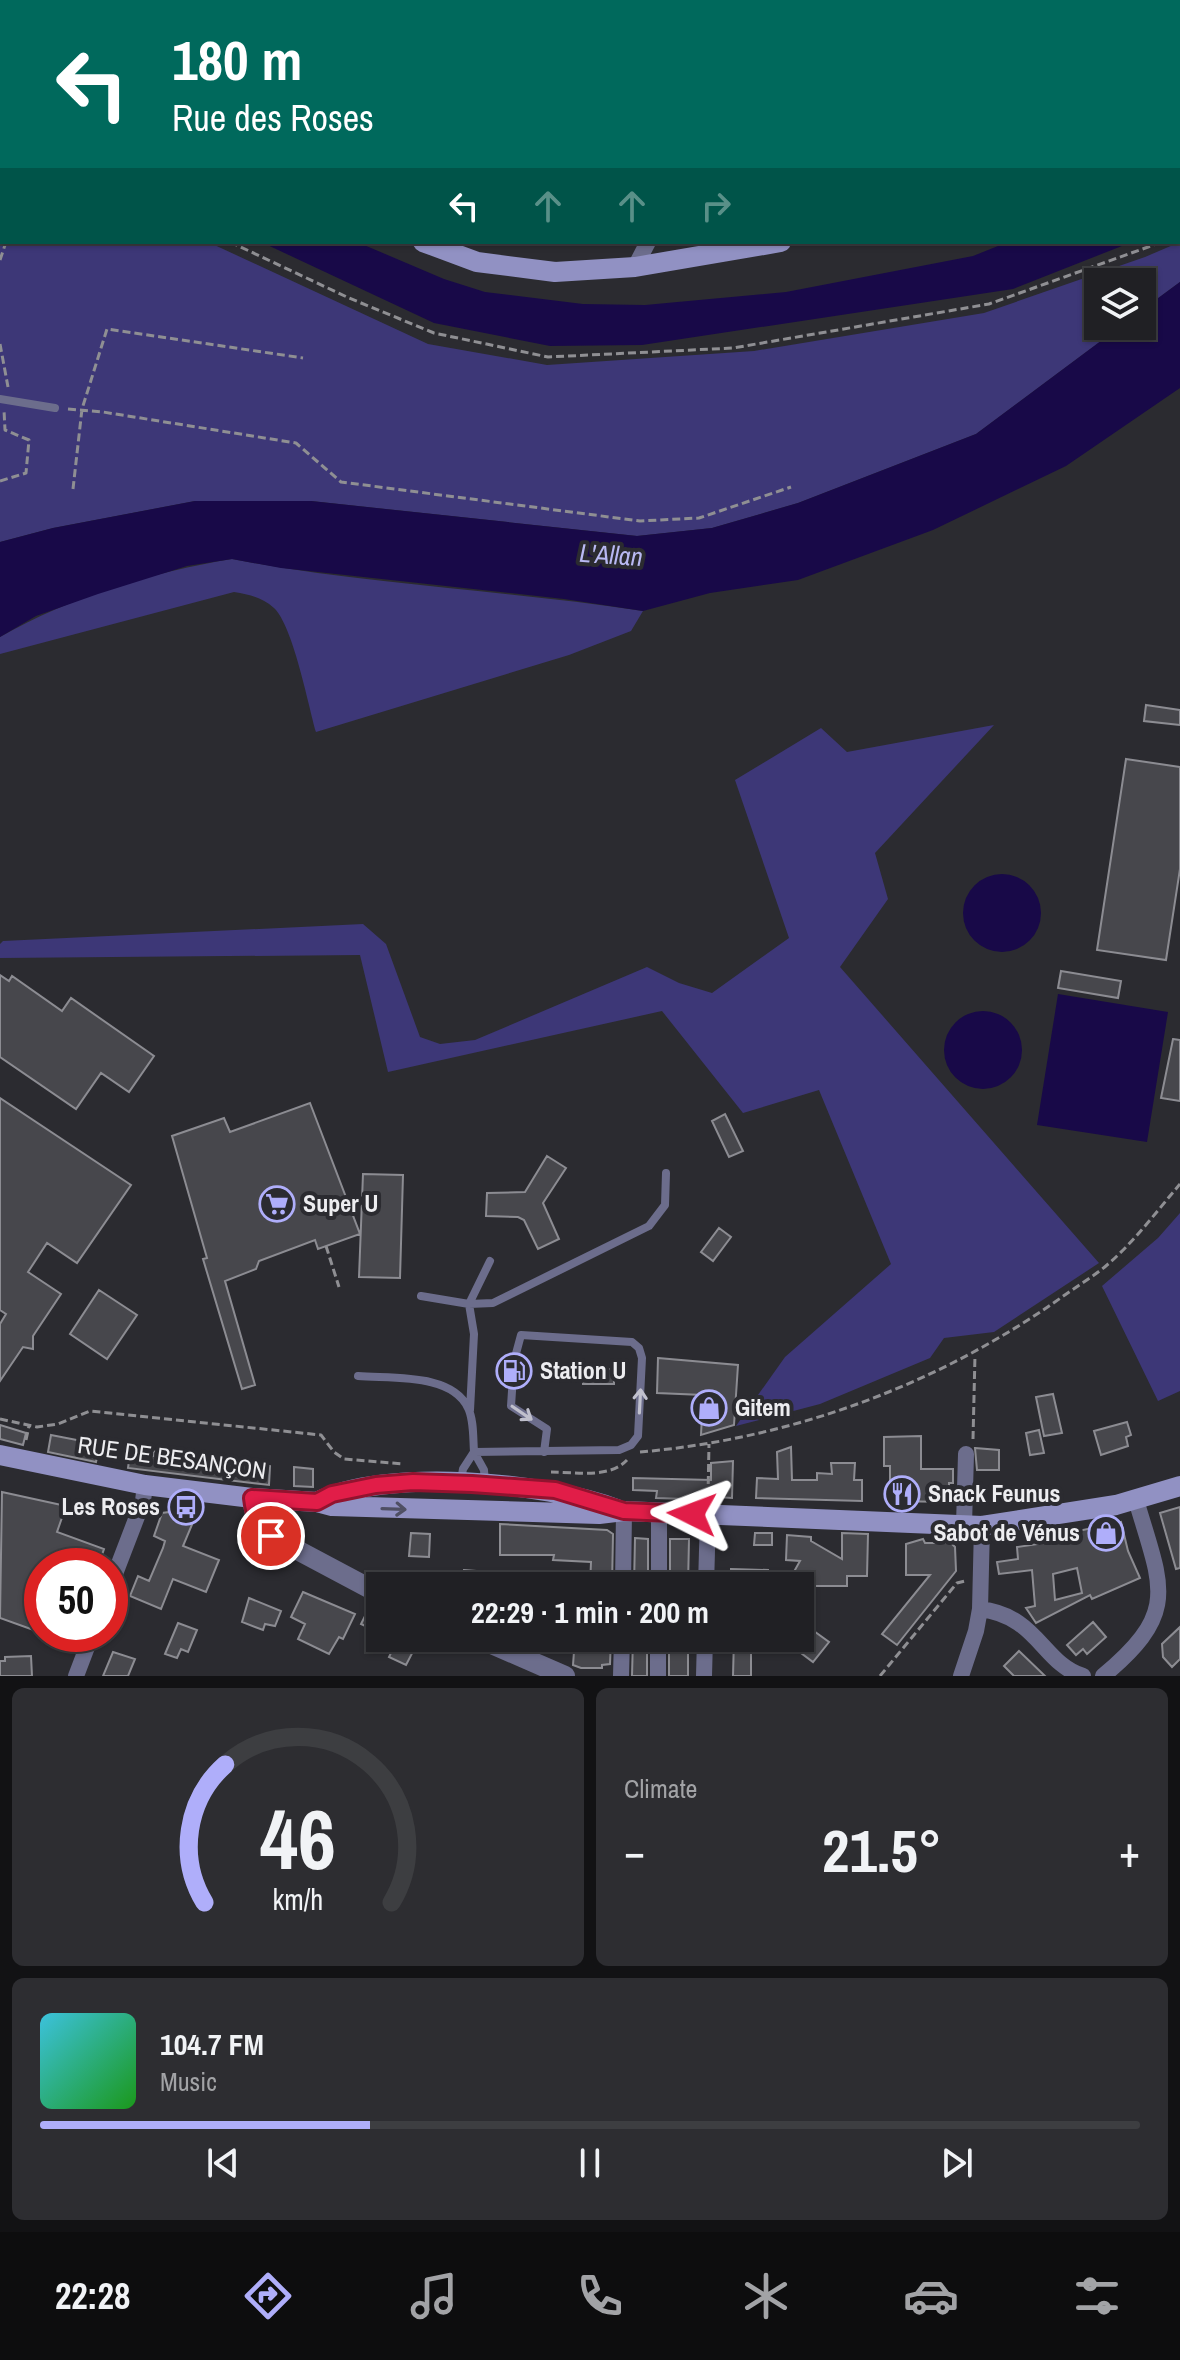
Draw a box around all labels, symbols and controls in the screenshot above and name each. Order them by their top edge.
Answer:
text: 180 m [172,22,302,97]
icon: left [40,32,144,136]
text: Rue des Roses [172,94,374,142]
icon: left [442,184,486,228]
icon: ahead [526,184,570,228]
icon: ahead [610,184,654,228]
icon: right [694,184,738,228]
map controls [1084,268,1156,340]
button: layers [1084,268,1156,340]
water label: L'Allan [578,535,644,574]
supermarket icon: Super U [258,1185,296,1223]
place label: Super U [303,1187,378,1219]
fuel station icon: Station U [495,1352,533,1390]
place label: Station U [540,1354,626,1386]
one-way arrow [633,1388,648,1415]
shop icon: Gitem [690,1389,728,1427]
place label: Gitem [735,1391,791,1423]
one-way arrow [511,1405,533,1421]
street label: RUE DE BESANÇON [76,1428,269,1486]
position arrow [650,1472,734,1556]
restaurant icon: Snack Feunus [883,1475,921,1513]
place label: Snack Feunus [928,1477,1061,1509]
bus stop icon: Les Roses [167,1488,205,1526]
place label: Les Roses [62,1490,160,1522]
one-way arrow [380,1501,407,1516]
pin [237,1502,305,1570]
icon: arrive [249,1514,293,1558]
shop icon: Sabot de Vénus [1087,1514,1125,1552]
place label: Sabot de Vénus [933,1516,1080,1548]
speed limit sign: 50 [24,1548,128,1652]
text: 22:29 · 1 min · 200 m [471,1592,709,1632]
text: Climate [624,1771,697,1806]
text: 46 [260,1783,336,1895]
text: 21.5° [822,1810,942,1891]
text: − [624,1821,645,1881]
text: + [1119,1821,1140,1881]
text: km/h [273,1880,323,1919]
text: 104.7 FM [160,2024,264,2064]
text: Music [160,2064,217,2099]
icon: previous [201,2141,245,2185]
icon: pause [568,2141,612,2185]
icon: next [935,2141,979,2185]
icon: directions [240,2268,296,2324]
icon: music [406,2268,462,2324]
icon: phone [572,2268,628,2324]
icon: climate [738,2268,794,2324]
icon: car [903,2268,959,2324]
icon: filters [1069,2268,1125,2324]
text: 22:28 [55,2272,130,2320]

